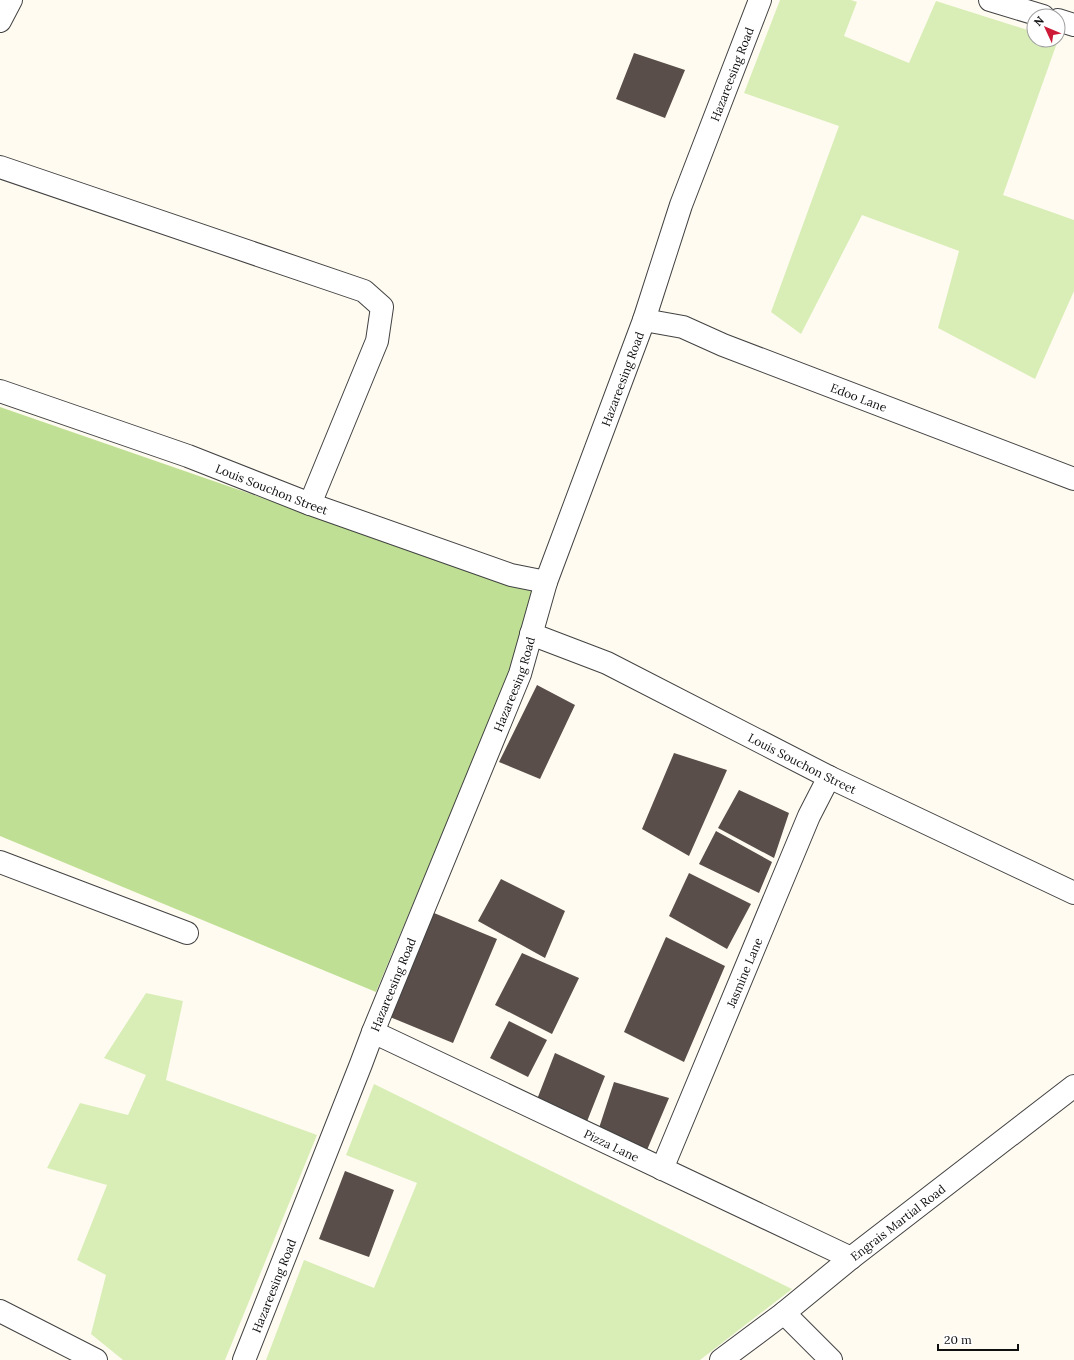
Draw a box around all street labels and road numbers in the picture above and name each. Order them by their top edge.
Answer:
street label: Hazareesing Road [707,25,756,123]
street label: Hazareesing Road [597,329,647,428]
street label: Edoo Lane [829,379,890,415]
street label: Louis Souchon Street [214,460,330,517]
street label: Hazareesing Road [490,635,538,734]
street label: Louis Souchon Street [746,729,859,797]
street label: Hazareesing Road [367,935,418,1033]
street label: Jasmine Lane [722,935,765,1010]
street label: Pizza Lane [582,1125,642,1165]
street label: Engrais Martial Road [847,1181,948,1263]
street label: Hazareesing Road [248,1236,299,1335]

